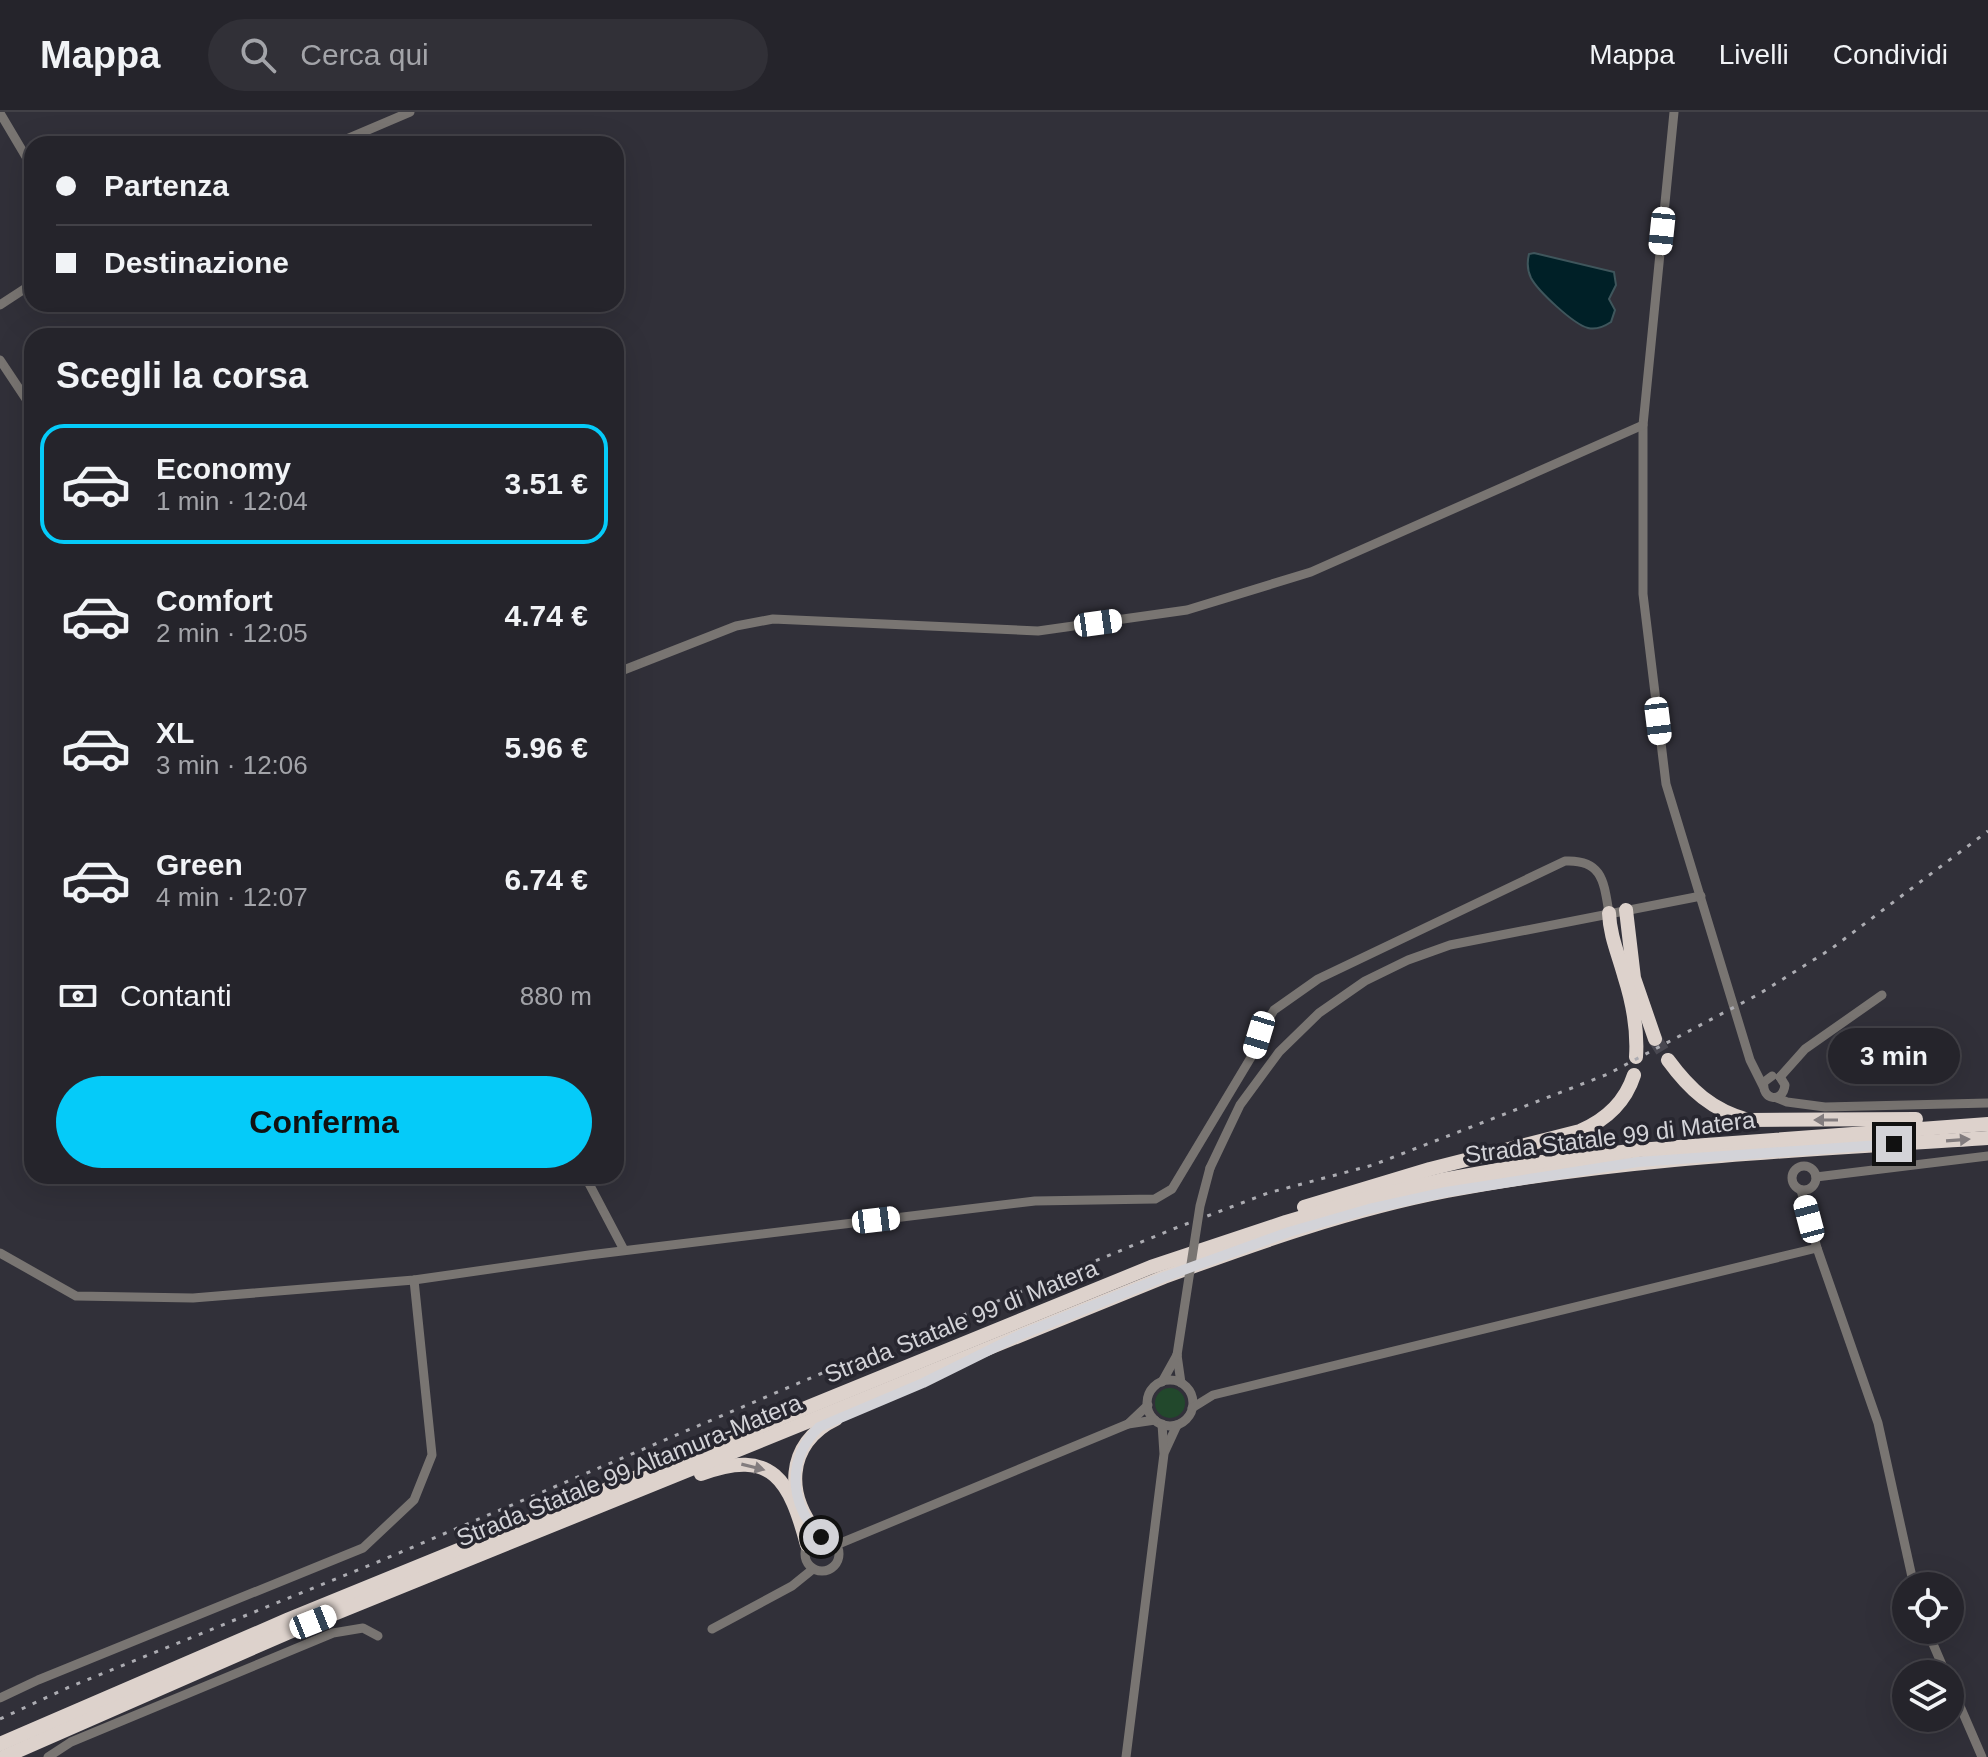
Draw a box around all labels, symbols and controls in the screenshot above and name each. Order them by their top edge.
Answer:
search box [208,19,768,91]
icon: search [236,33,280,77]
text: Mappa [40,34,160,76]
text: Cerca qui [300,38,429,71]
text: Mappa [1589,39,1675,70]
text: Livelli [1719,39,1789,70]
text: Condividi [1833,39,1948,70]
text: Partenza [104,169,229,202]
car [1648,206,1676,256]
text: Destinazione [104,246,289,279]
text: Scegli la corsa [56,355,308,396]
icon: car [60,448,132,520]
text: Economy [156,452,291,485]
text: 3.51 € [505,467,588,500]
text: 1 min · 12:04 [156,486,308,516]
icon: car [60,580,132,652]
text: Comfort [156,584,273,617]
text: 4.74 € [505,599,588,632]
car [1073,608,1123,638]
text: 2 min · 12:05 [156,618,308,648]
car [1643,696,1673,746]
icon: car [60,712,132,784]
text: XL [156,716,194,749]
text: 5.96 € [505,731,588,764]
text: 3 min · 12:06 [156,750,308,780]
icon: car [60,844,132,916]
text: Green [156,848,243,881]
text: 6.74 € [505,863,588,896]
text: 4 min · 12:07 [156,882,308,912]
icon: cash [56,974,100,1018]
text: Contanti [120,979,232,1012]
text: 880 m [520,981,592,1011]
car [1241,1009,1277,1061]
callout: 3 min [1828,1028,1960,1084]
text: 3 min [1860,1041,1928,1071]
button: Conferma [56,1076,592,1168]
street label: Strada Statale 99 di Matera [1463,1106,1757,1168]
one-way arrow [1813,1114,1838,1126]
route end [1876,1126,1912,1162]
one-way arrow [1946,1133,1971,1146]
car [1791,1193,1827,1245]
car [851,1205,901,1235]
street label: Strada Statale 99 di Matera [820,1254,1102,1388]
street label: Strada Statale 99 Altamura-Matera [453,1388,806,1552]
one-way arrow [740,1461,765,1473]
route start [803,1519,839,1555]
map controls [1892,1572,1964,1732]
button: locate [1892,1572,1964,1644]
car [286,1602,340,1642]
button: layers [1892,1660,1964,1732]

